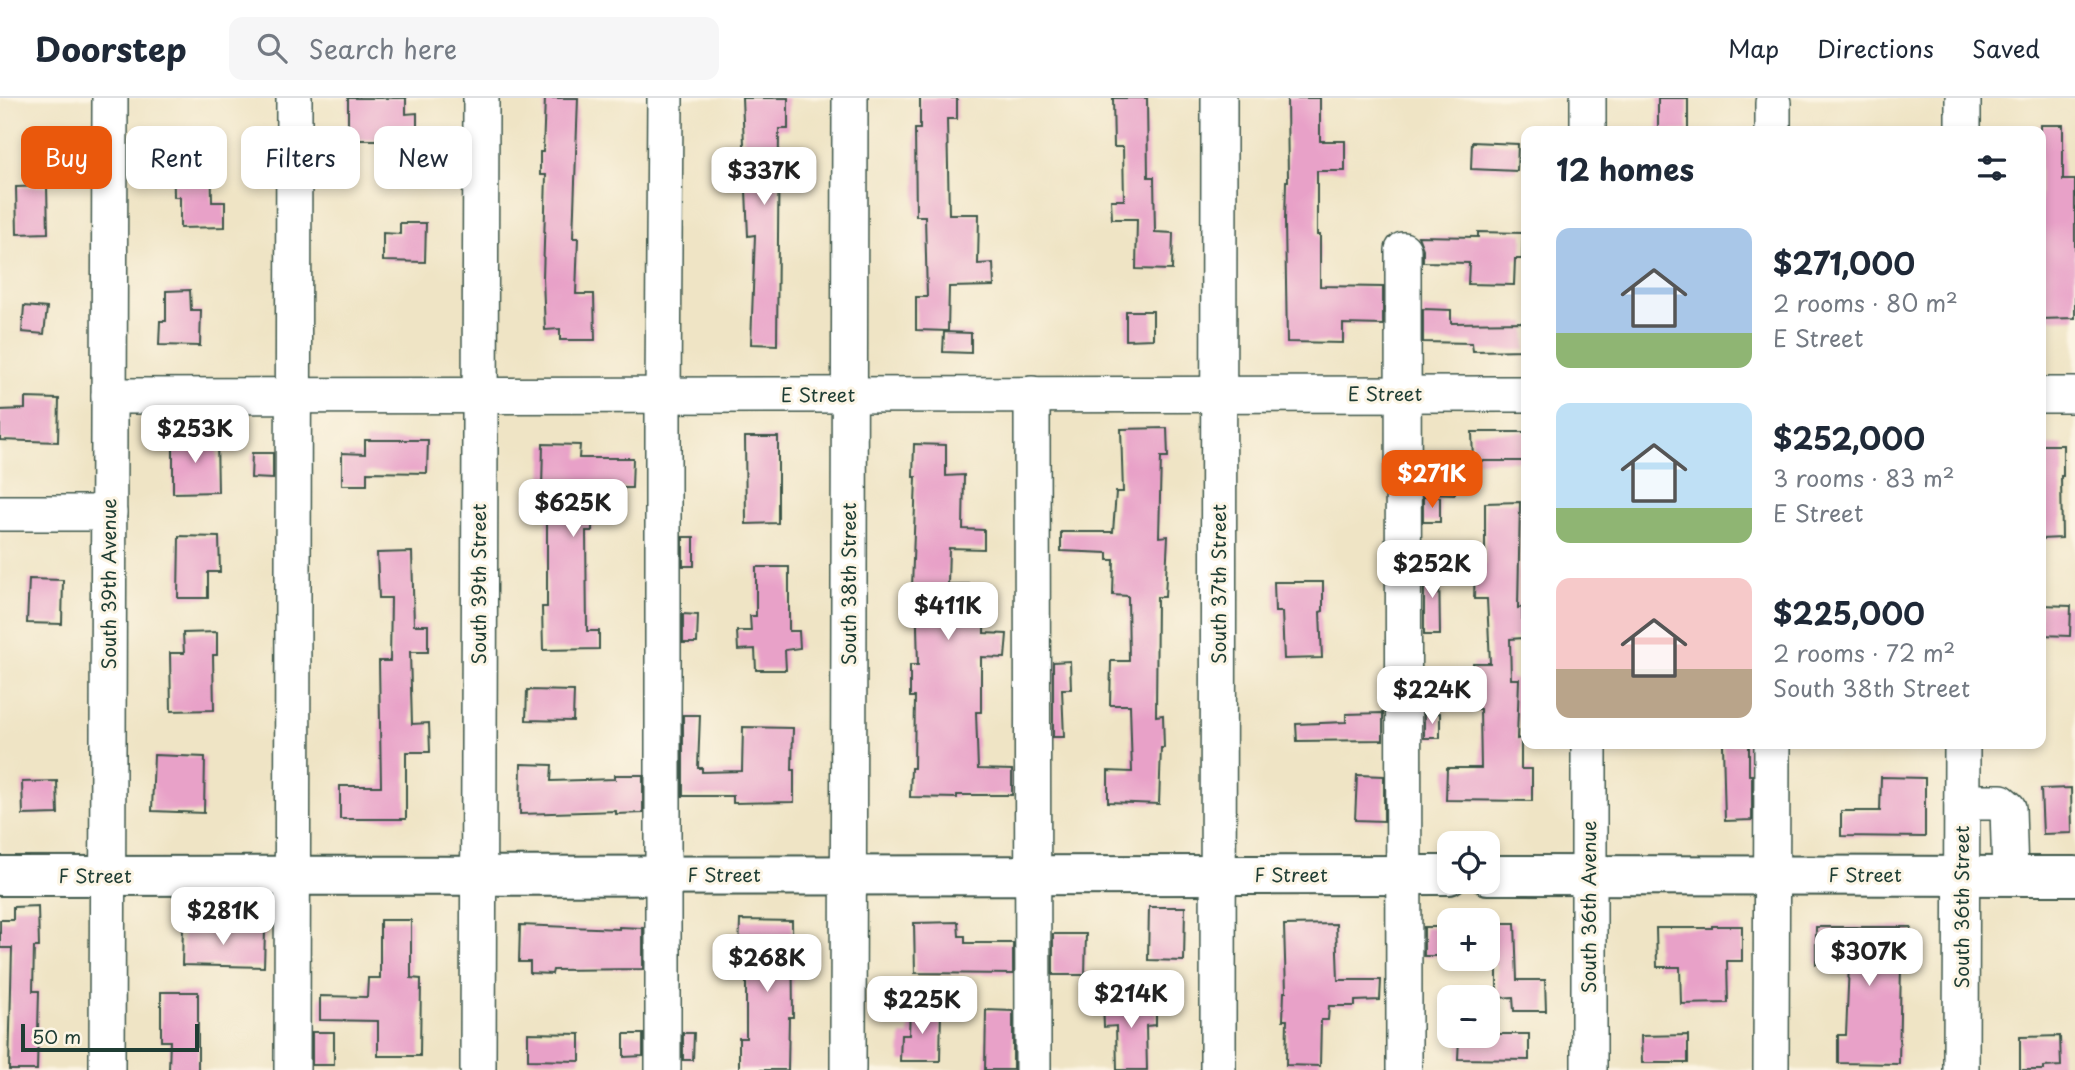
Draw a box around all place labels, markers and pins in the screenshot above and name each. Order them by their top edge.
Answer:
pin: $337K [715,148,813,207]
pin: $253K [146,406,244,465]
pin: $271K [1383,450,1481,510]
pin: $625K [524,480,622,539]
pin: $252K [1383,540,1481,600]
pin: $411K [899,582,997,642]
pin: $224K [1383,666,1481,726]
pin: $281K [174,888,272,947]
pin: $307K [1820,928,1918,988]
pin: $268K [718,934,816,994]
pin: $214K [1082,970,1180,1030]
pin: $225K [873,976,971,1036]

